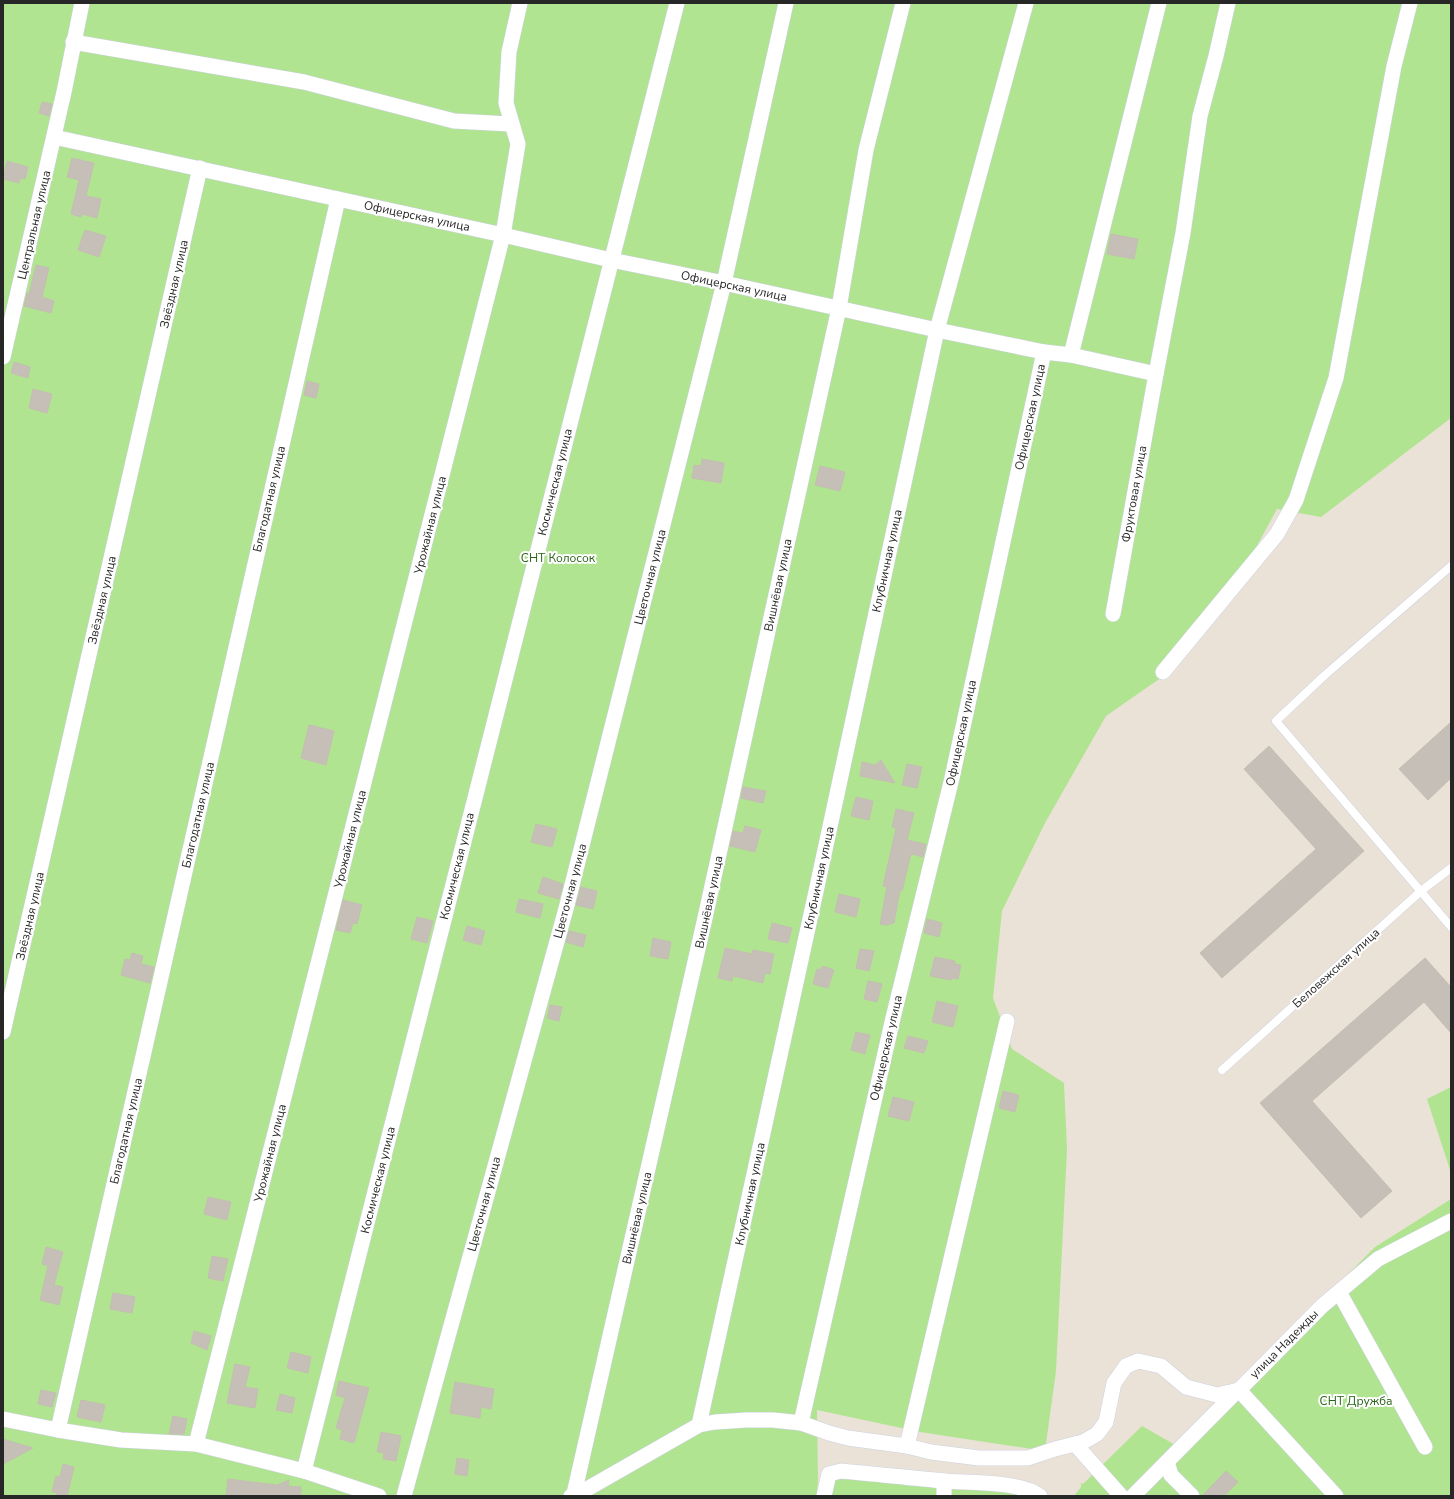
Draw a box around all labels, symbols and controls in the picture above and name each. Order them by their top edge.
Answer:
street label: Центральная улица [14,169,54,281]
street label: Офицерская улица [363,197,471,235]
street label: Звёздная улица [156,238,192,330]
street label: Офицерская улица [680,267,788,305]
street label: Офицерская улица [1011,363,1049,471]
street label: Космическая улица [534,427,576,537]
street label: Благодатная улица [249,444,289,554]
street label: Фруктовая улица [1118,444,1150,544]
street label: Урожайная улица [410,474,450,577]
street label: Клубничная улица [868,508,906,614]
street label: Цветочная улица [630,528,670,626]
street label: Вишнёвая улица [760,537,796,633]
park label: СНТ Колосок [521,550,596,566]
street label: Звёздная улица [84,554,120,646]
street label: Офицерская улица [942,679,980,787]
street label: Благодатная улица [178,760,218,870]
street label: Урожайная улица [330,788,370,891]
street label: Космическая улица [436,811,478,921]
street label: Клубничная улица [800,825,838,931]
street label: Цветочная улица [550,842,590,940]
street label: Вишнёвая улица [691,854,727,950]
street label: Звёздная улица [12,870,48,962]
street label: Беловежская улица [1289,925,1383,1011]
street label: Офицерская улица [866,994,906,1102]
street label: Благодатная улица [106,1076,146,1186]
street label: Урожайная улица [250,1102,290,1205]
street label: Космическая улица [357,1125,399,1235]
street label: Клубничная улица [731,1141,769,1247]
street label: Цветочная улица [464,1155,504,1253]
street label: Вишнёвая улица [619,1170,655,1266]
street label: улица Надежды [1246,1306,1322,1382]
park label: СНТ Дружба [1320,1393,1392,1409]

